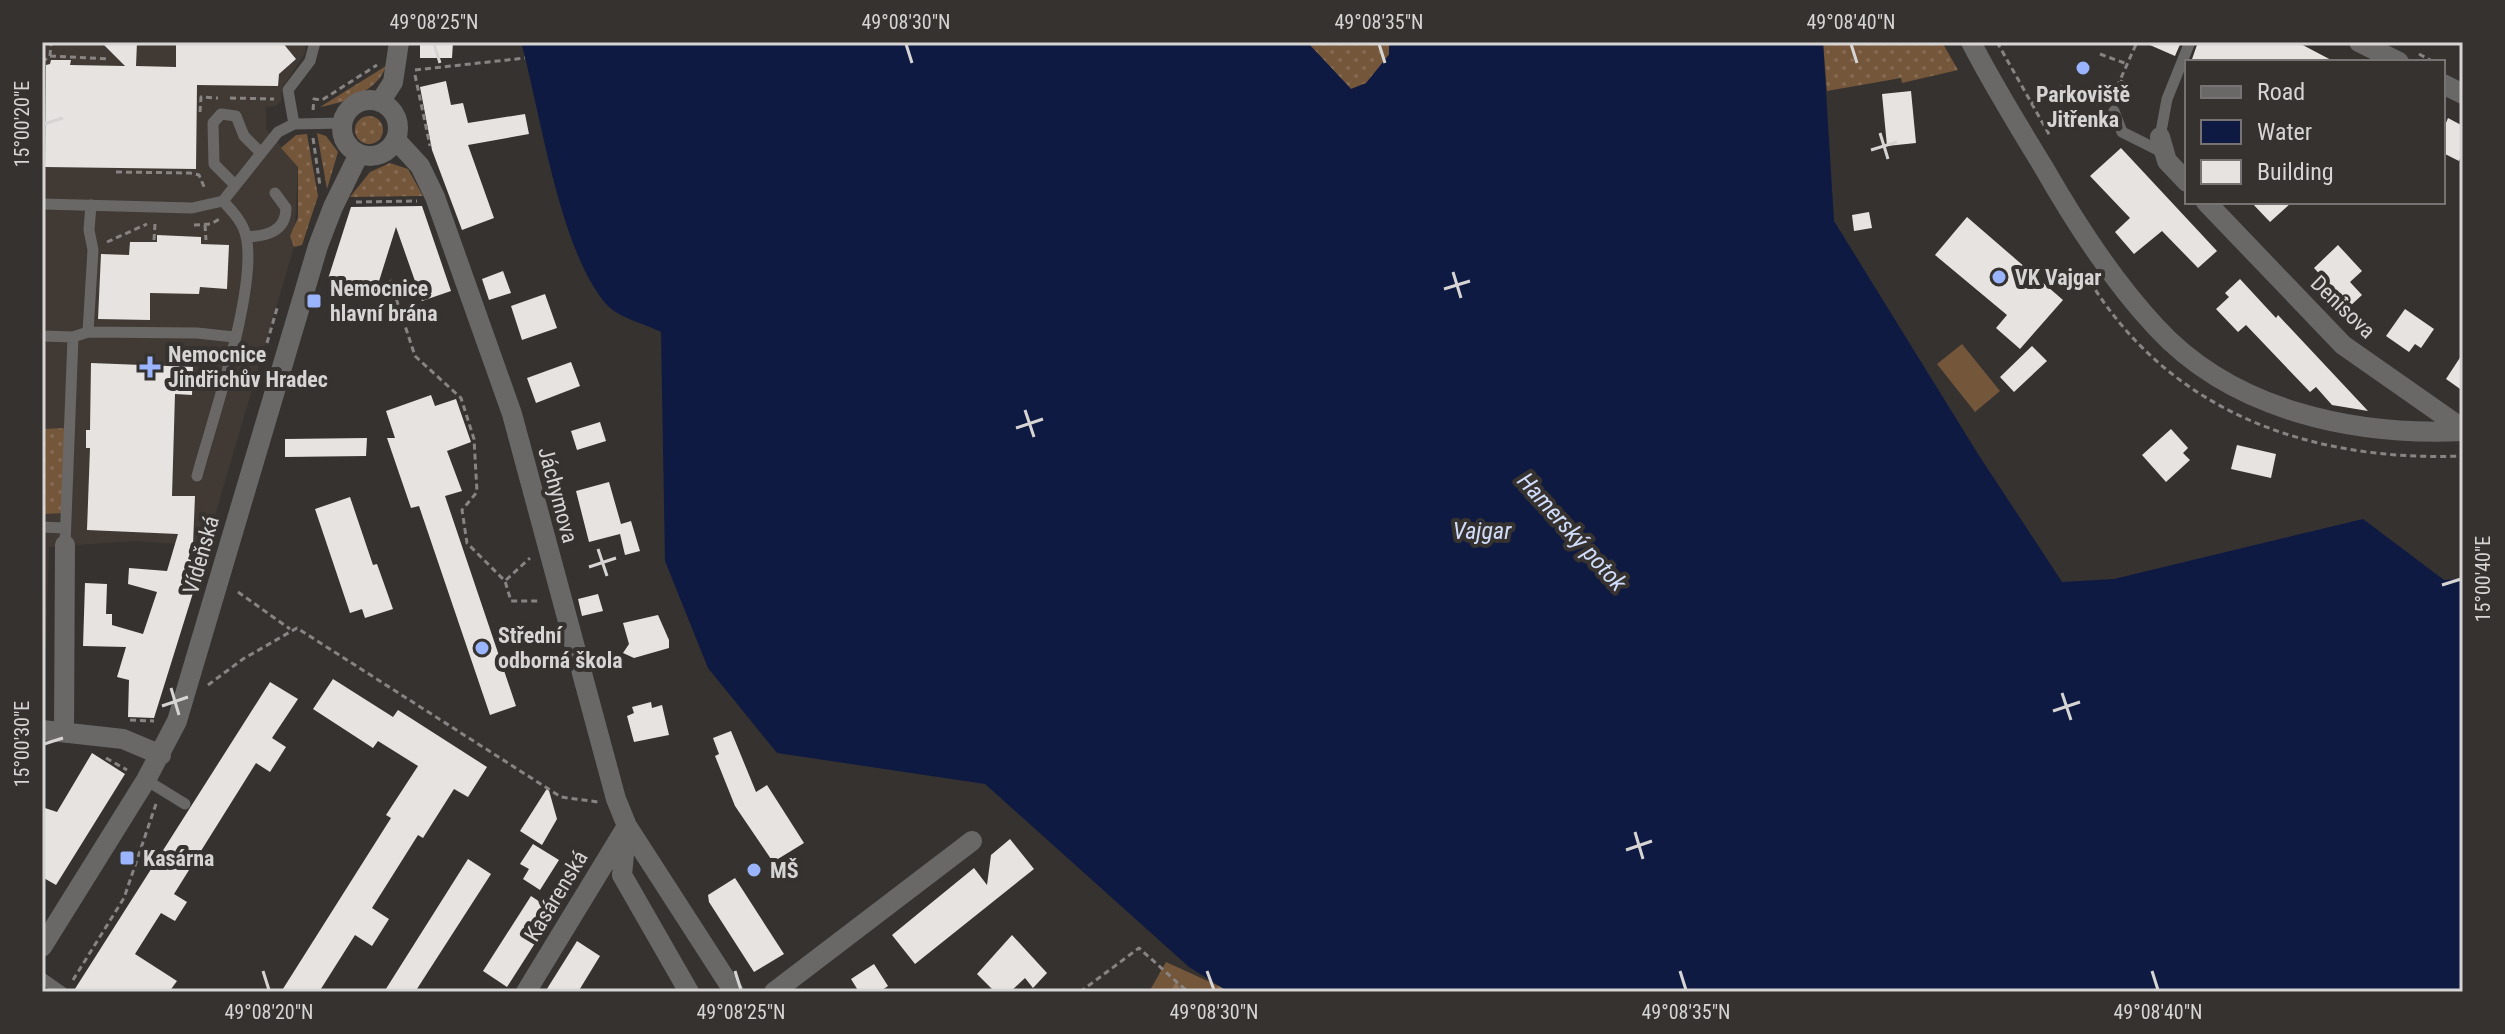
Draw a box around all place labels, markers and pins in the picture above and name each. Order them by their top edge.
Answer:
marker: Parkoviště Jitřenka [2074,59,2092,77]
place label: Parkoviště Jitřenka [2036,82,2130,132]
place label: VK Vajgar [2015,265,2102,290]
marker: VK Vajgar [1990,268,2008,286]
place label: Nemocnice hlavní brána [330,276,438,326]
marker: Nemocnice hlavní brána [305,292,323,310]
place label: Nemocnice Jindřichův Hradec [168,342,328,392]
marker: Nemocnice Jindřichův Hradec [139,356,161,378]
place label: Střední odborná škola [498,623,623,673]
marker: Střední odborná škola [473,639,491,657]
place label: Kasárna [143,846,214,871]
marker: Kasárna [118,849,136,867]
place label: MŠ [770,858,799,883]
marker: MŠ [745,861,763,879]

